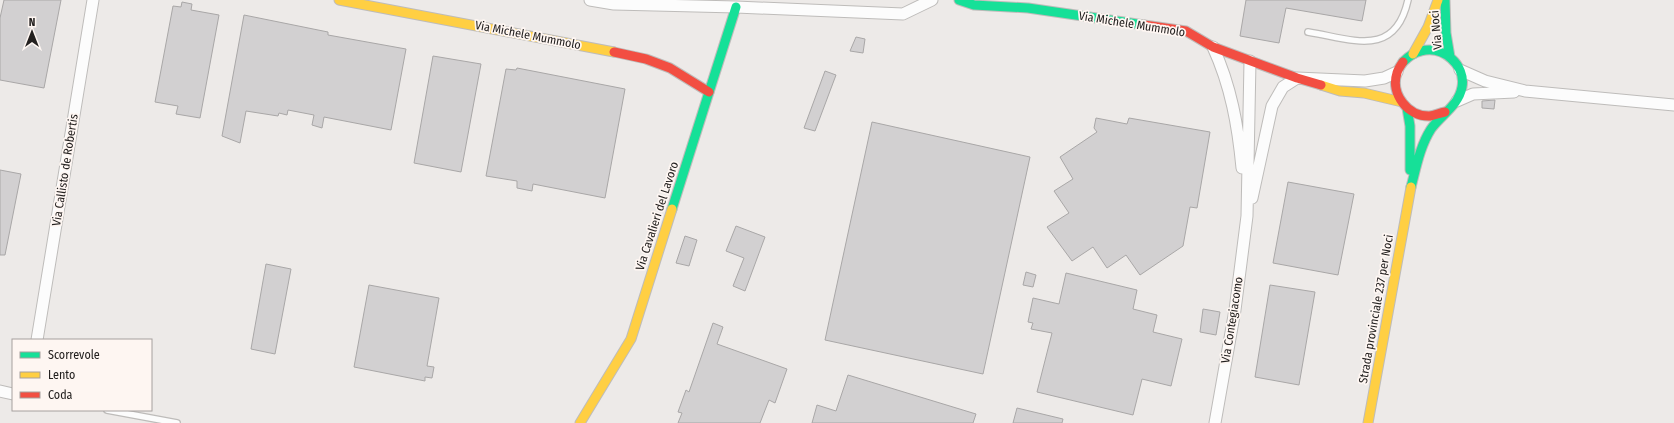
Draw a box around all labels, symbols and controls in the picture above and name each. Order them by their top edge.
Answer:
street label: Via Michele Mummolo [1078,9,1186,39]
street label: Via Noci [1427,10,1445,50]
north arrow [12,12,52,52]
text: N [29,16,35,29]
street label: Via Michele Mummolo [474,18,582,52]
street label: Via Callisto de Robertis [49,113,81,227]
street label: Via Cavalieri del Lavoro [633,160,681,272]
street label: Strada provinciale 237 per Noci [1356,233,1396,385]
street label: Via Contegiacomo [1218,276,1246,364]
legend [12,339,152,411]
text: Scorrevole [48,348,100,362]
text: Lento [48,368,75,382]
text: Coda [48,388,73,402]

